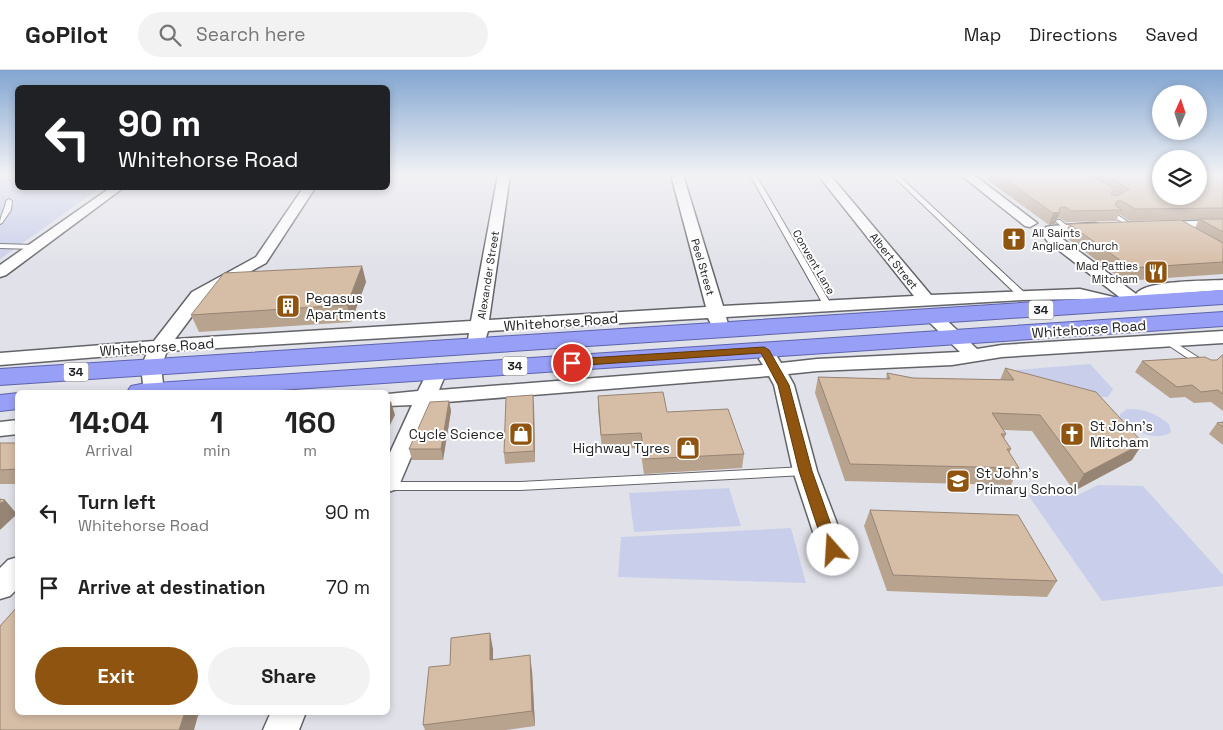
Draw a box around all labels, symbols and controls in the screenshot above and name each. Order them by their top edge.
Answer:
search box [138,12,488,57]
text: GoPilot [25,19,108,50]
icon: search [156,21,184,49]
text: Search here [196,22,306,47]
text: Map [964,23,1001,46]
text: Directions [1029,23,1118,46]
text: Saved [1146,23,1198,46]
north arrow [1152,85,1208,140]
map controls [1152,85,1207,205]
text: 90 m [118,102,201,146]
icon: left [35,105,100,170]
text: Whitehorse Road [118,145,298,173]
button: layers [1152,150,1207,205]
church icon: All Saints Anglican Church [1001,226,1027,252]
place label: All Saints Anglican Church [1032,226,1118,253]
street label: Convent Lane [790,227,838,297]
street label: Alexander Street [474,230,502,320]
street label: Albert Street [867,230,921,292]
street label: Peel Street [688,237,718,297]
place label: Mad Patties Mitcham [1076,259,1138,286]
restaurant icon: Mad Patties Mitcham [1143,259,1169,285]
place label: Pegasus Apartments [306,289,386,323]
building icon: Pegasus Apartments [275,293,301,319]
road number: 34 [1028,300,1054,320]
street label: Whitehorse Road [503,309,619,335]
street label: Whitehorse Road [1031,316,1147,342]
street label: Whitehorse Road [99,334,215,360]
pin [551,342,593,384]
icon: arrive [558,349,586,377]
road number: 34 [502,356,528,376]
road number: 34 [64,362,88,382]
text: 14:04 [69,403,149,442]
text: 1 [210,403,224,442]
text: 160 [284,403,336,442]
place label: St John's Mitcham [1090,417,1153,451]
shop icon: Cycle Science [508,421,534,447]
church icon: St John's Mitcham [1059,421,1085,447]
place label: Cycle Science [409,425,504,443]
shop icon: Highway Tyres [675,435,701,461]
place label: Highway Tyres [573,439,670,457]
text: Arrival [85,440,133,461]
text: min [203,440,231,461]
text: m [303,440,317,461]
place label: St John's Primary School [976,464,1077,498]
school or university icon: St John's Primary School [945,468,971,494]
text: Turn left [78,490,156,515]
icon: left [35,499,63,527]
text: 90 m [325,500,370,525]
text: Whitehorse Road [78,515,209,536]
position arrow [806,523,858,575]
icon: arrive [35,574,63,602]
text: Arrive at destination [78,575,266,600]
text: 70 m [326,575,370,600]
button: Exit [35,647,198,705]
button: Share [208,647,370,705]

